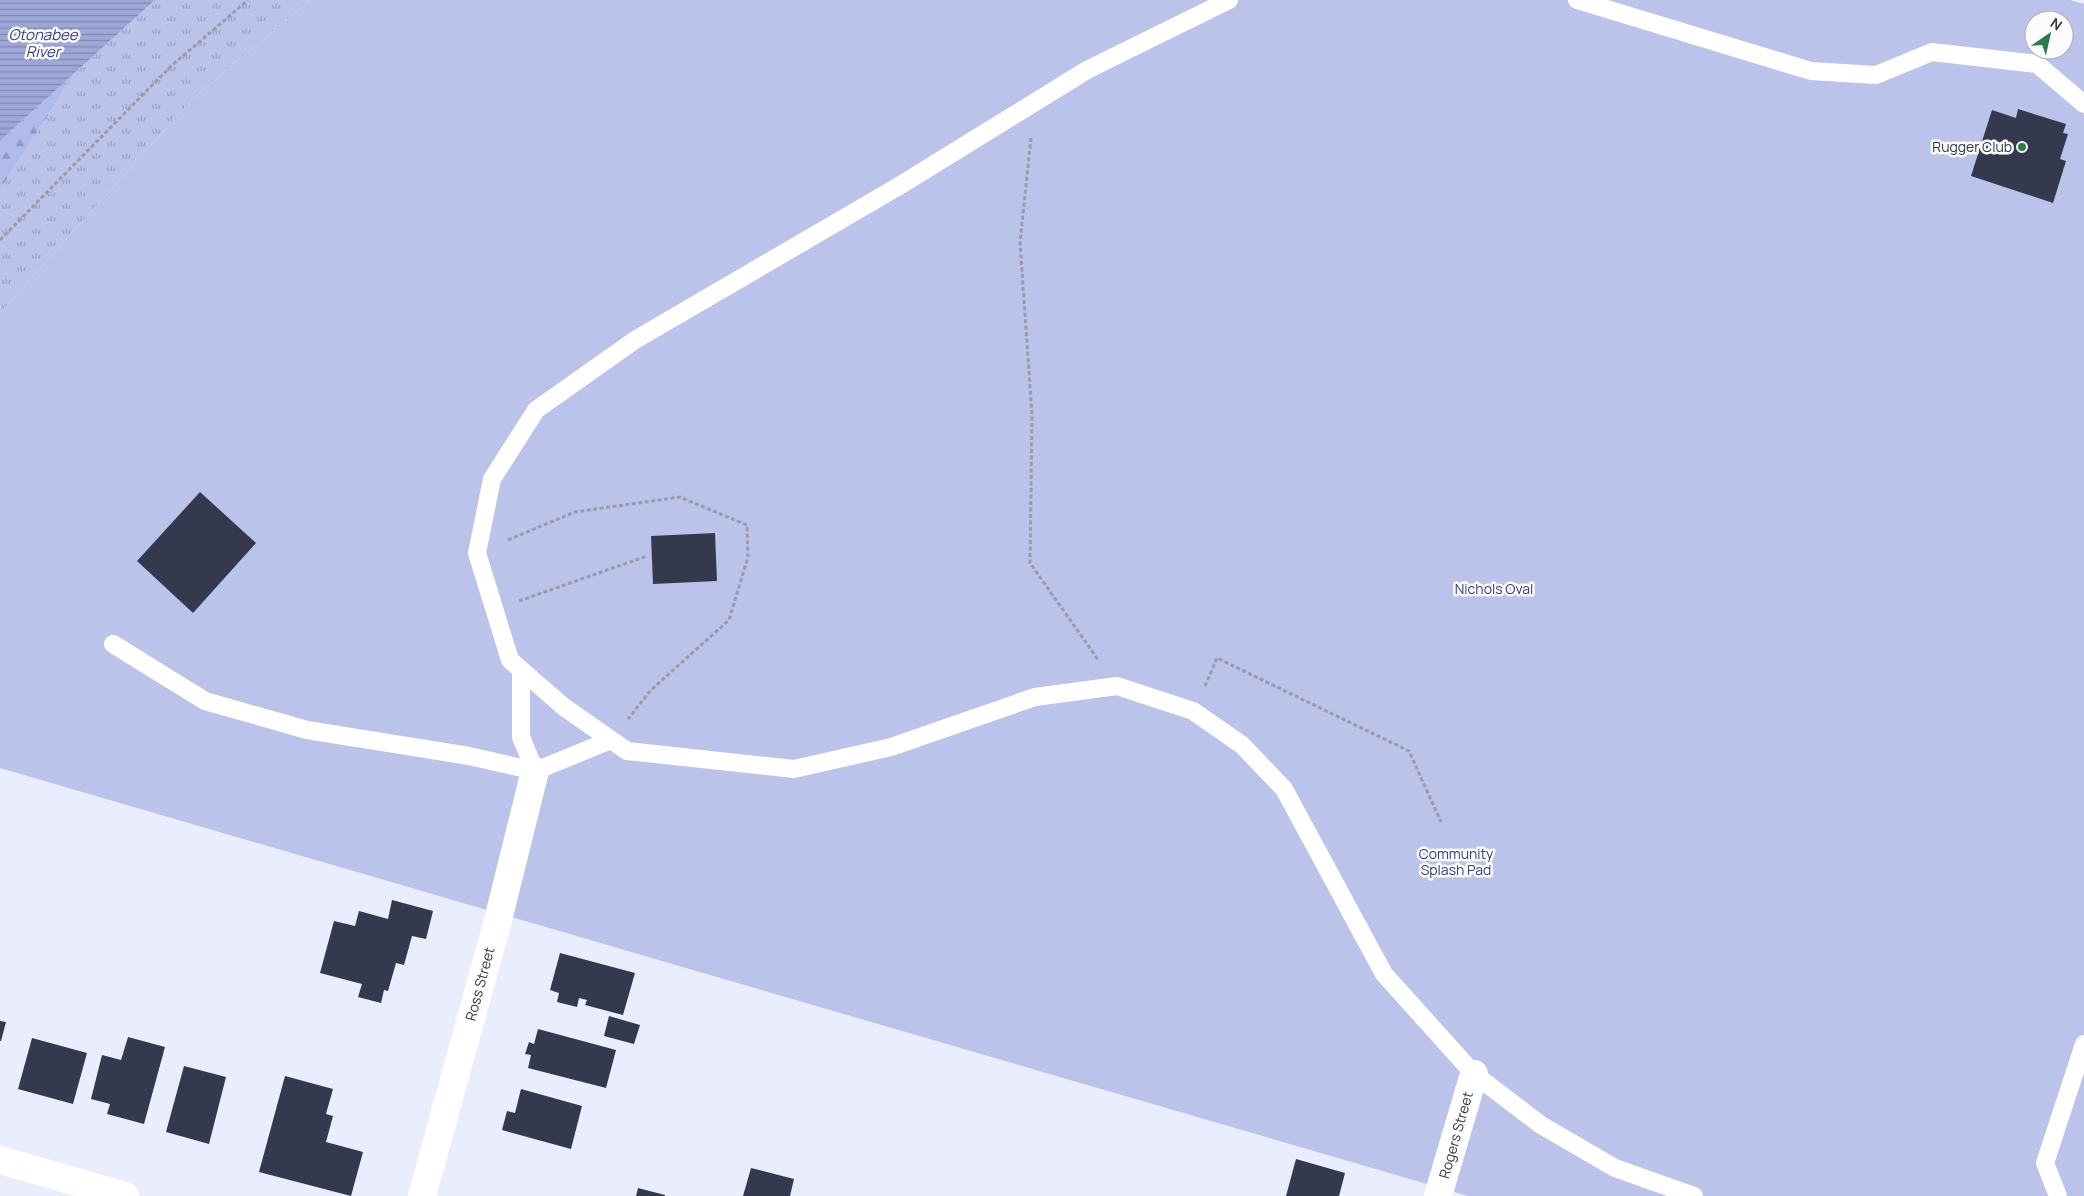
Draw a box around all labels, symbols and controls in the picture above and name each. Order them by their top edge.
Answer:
north arrow [2024,10,2074,60]
text: N [2047,13,2066,34]
water label: Otonabee River [8,24,79,62]
place label: Rugger Club [1932,137,2012,156]
marker: Rugger Club [2016,141,2028,153]
park label: Nichols Oval [1455,579,1533,598]
park label: Community Splash Pad [1419,844,1494,879]
street label: Ross Street [461,944,499,1023]
street label: Rogers Street [1434,1089,1477,1181]

